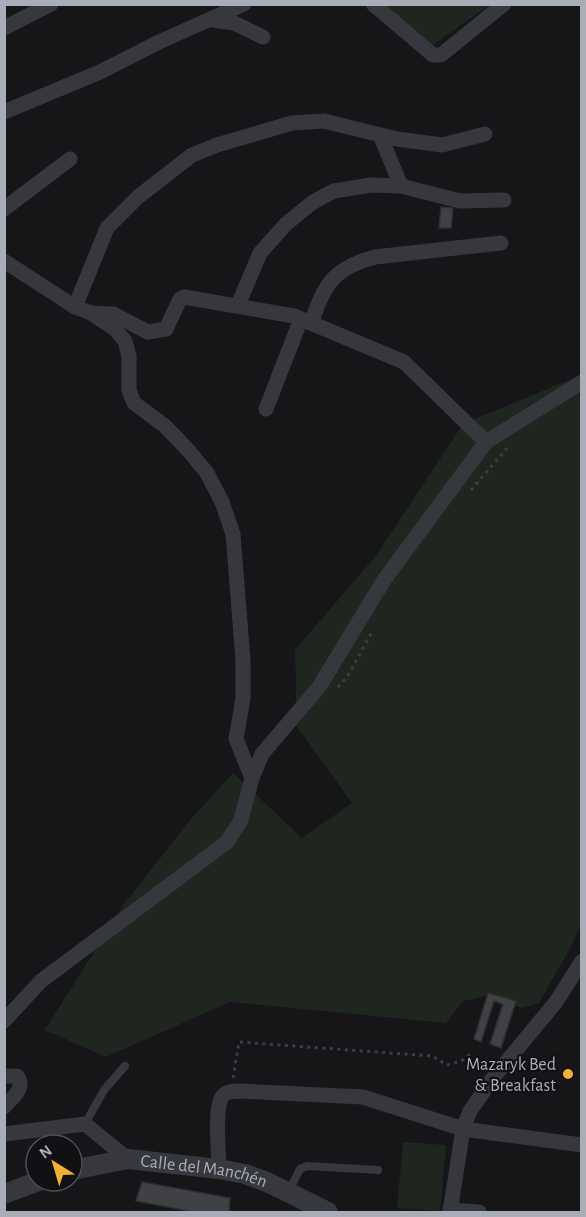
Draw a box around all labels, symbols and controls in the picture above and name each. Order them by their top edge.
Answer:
place label: Mazaryk Bed & Breakfast [466,1056,556,1095]
marker: Mazaryk Bed & Breakfast [561,1067,575,1081]
north arrow [24,1133,84,1193]
text: N [36,1142,55,1162]
street label: Calle del Manchén [140,1152,269,1191]

